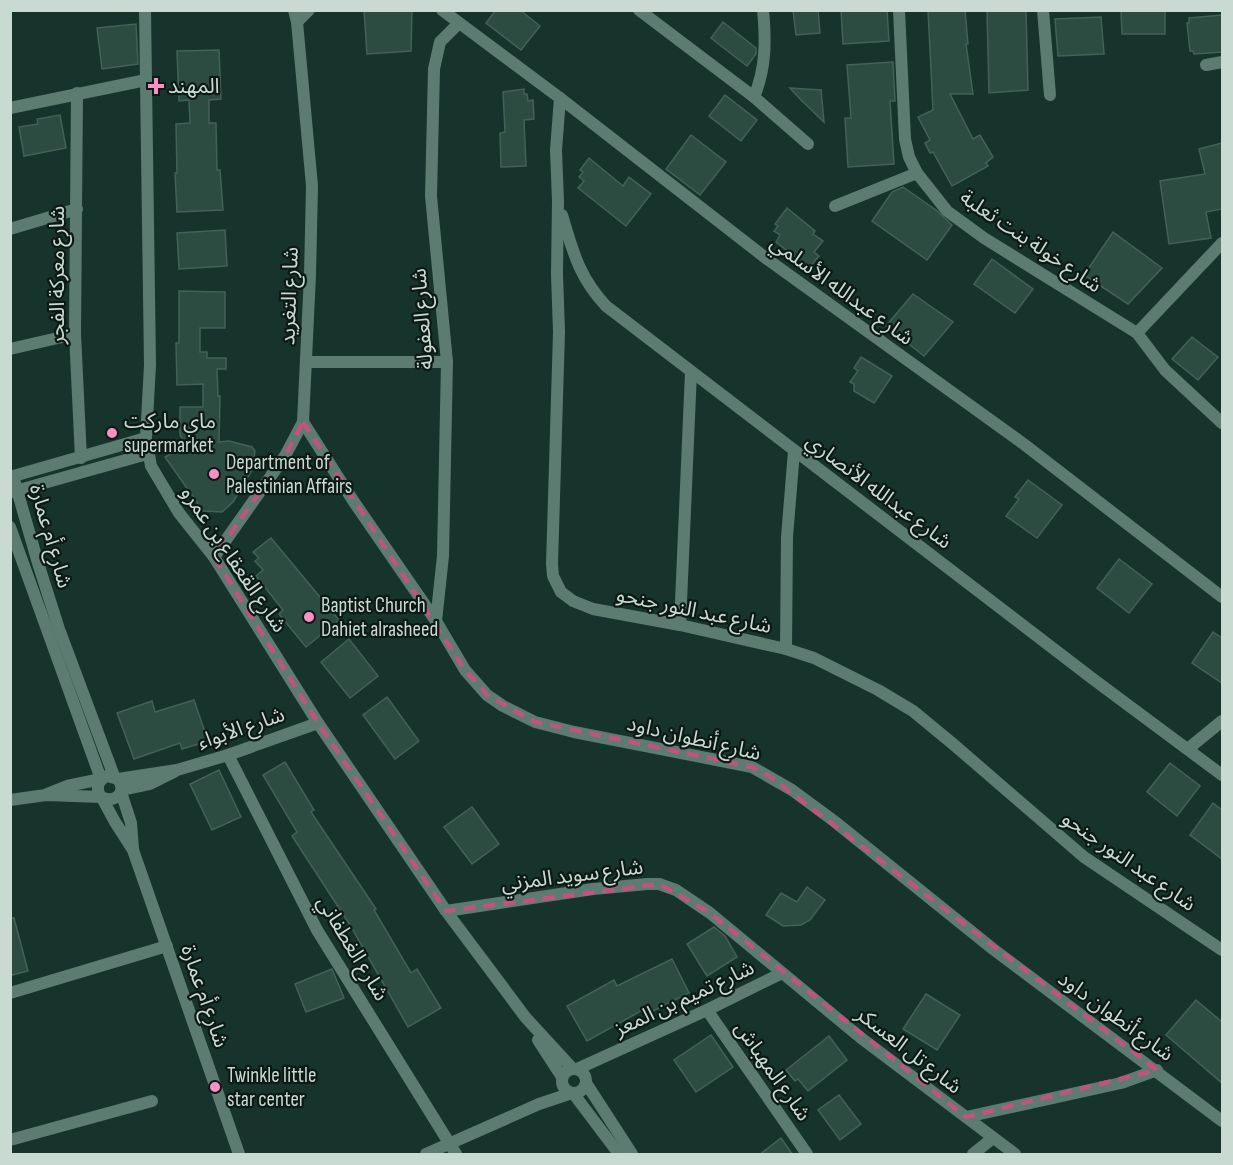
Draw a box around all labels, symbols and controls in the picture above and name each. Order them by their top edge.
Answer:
place label: المهند [168,74,220,99]
marker: المهند [149,79,163,93]
street label: شارع خولة بنت ثعلبة [954,185,1106,300]
street label: شارع معركة الفجر [45,206,72,345]
street label: شارع عبدالله الأسلمي [763,230,918,353]
street label: شارع التغريد [275,246,306,346]
street label: شارع العفولة [406,267,441,371]
place label: ماي ماركت supermarket [124,409,216,458]
marker: ماي ماركت supermarket [105,426,119,440]
street label: شارع عبدالله الأنصاري [799,428,957,557]
place label: Department of Palestinian Affairs [226,450,352,499]
marker: Department of Palestinian Affairs [207,467,221,481]
street label: شارع أم عمارة [21,481,78,592]
street label: شارع القعقاع بن عمرو [174,481,292,638]
street label: شارع عبد النور جنحو [614,582,774,641]
place label: Baptist Church Dahiet alrasheed [321,593,438,642]
marker: Baptist Church Dahiet alrasheed [302,610,316,624]
street label: شارع الأبواء [194,702,289,757]
street label: شارع أنطوان داود [624,710,764,768]
street label: شارع عبد النور جنحو [1056,806,1201,919]
street label: شارع سويد المزني [500,854,645,899]
street label: شارع الغطفاني [309,891,394,1007]
street label: شارع أم عمارة [172,941,234,1052]
street label: شارع تميم بن المعز [609,955,759,1044]
street label: شارع أنطوان داود [1052,966,1179,1068]
street label: شارع تل العسكر [849,1001,967,1101]
street label: شارع المهباش [727,1017,816,1127]
place label: Twinkle little star center [227,1063,316,1112]
marker: Twinkle little star center [208,1080,222,1094]

